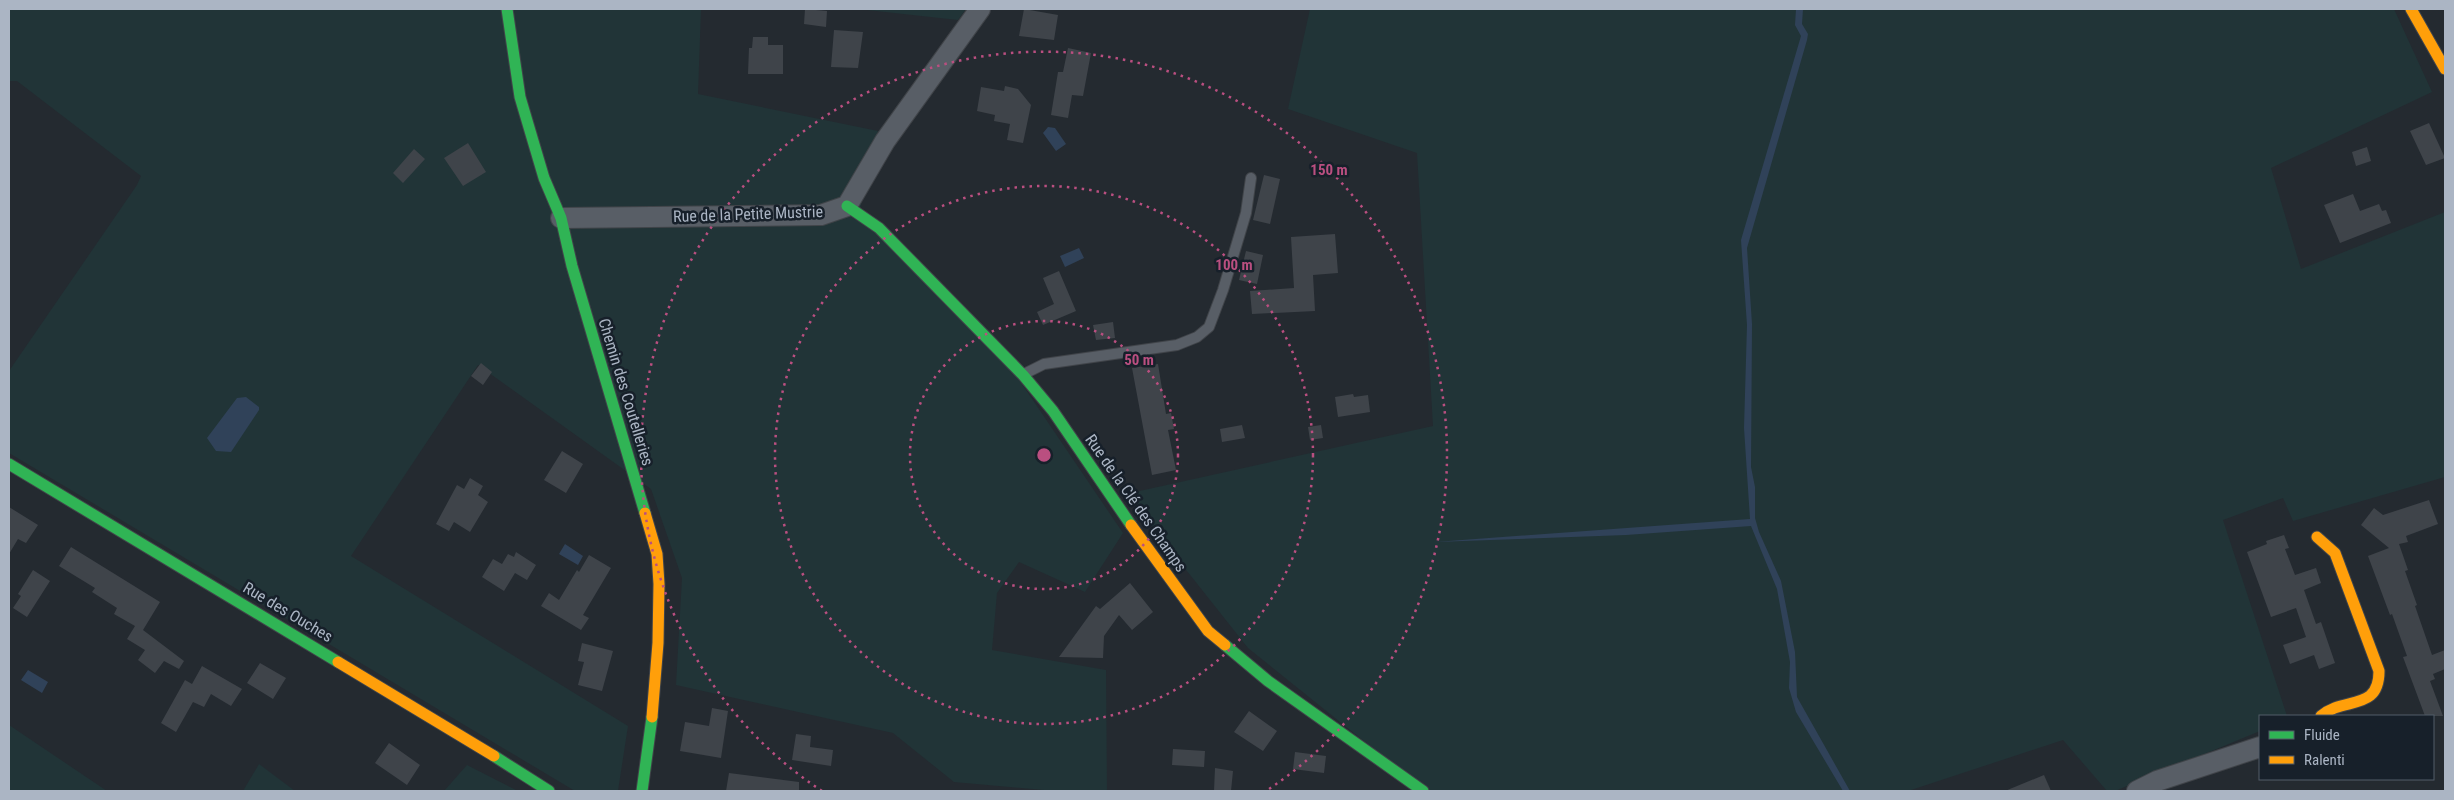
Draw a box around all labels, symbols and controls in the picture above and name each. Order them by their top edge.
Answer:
text: 150 m [1310,161,1348,179]
street label: Rue de la Petite Mustrie [673,202,823,226]
text: 100 m [1215,256,1253,274]
street label: Chemin des Coutelleries [595,316,657,468]
text: 50 m [1124,351,1154,369]
street label: Rue de la Clé des Champs [1081,431,1191,575]
centre of rings [1035,446,1053,464]
street label: Rue des Ouches [240,578,336,646]
legend [2259,715,2434,780]
text: Fluide [2304,726,2340,744]
text: Ralenti [2304,751,2345,769]

